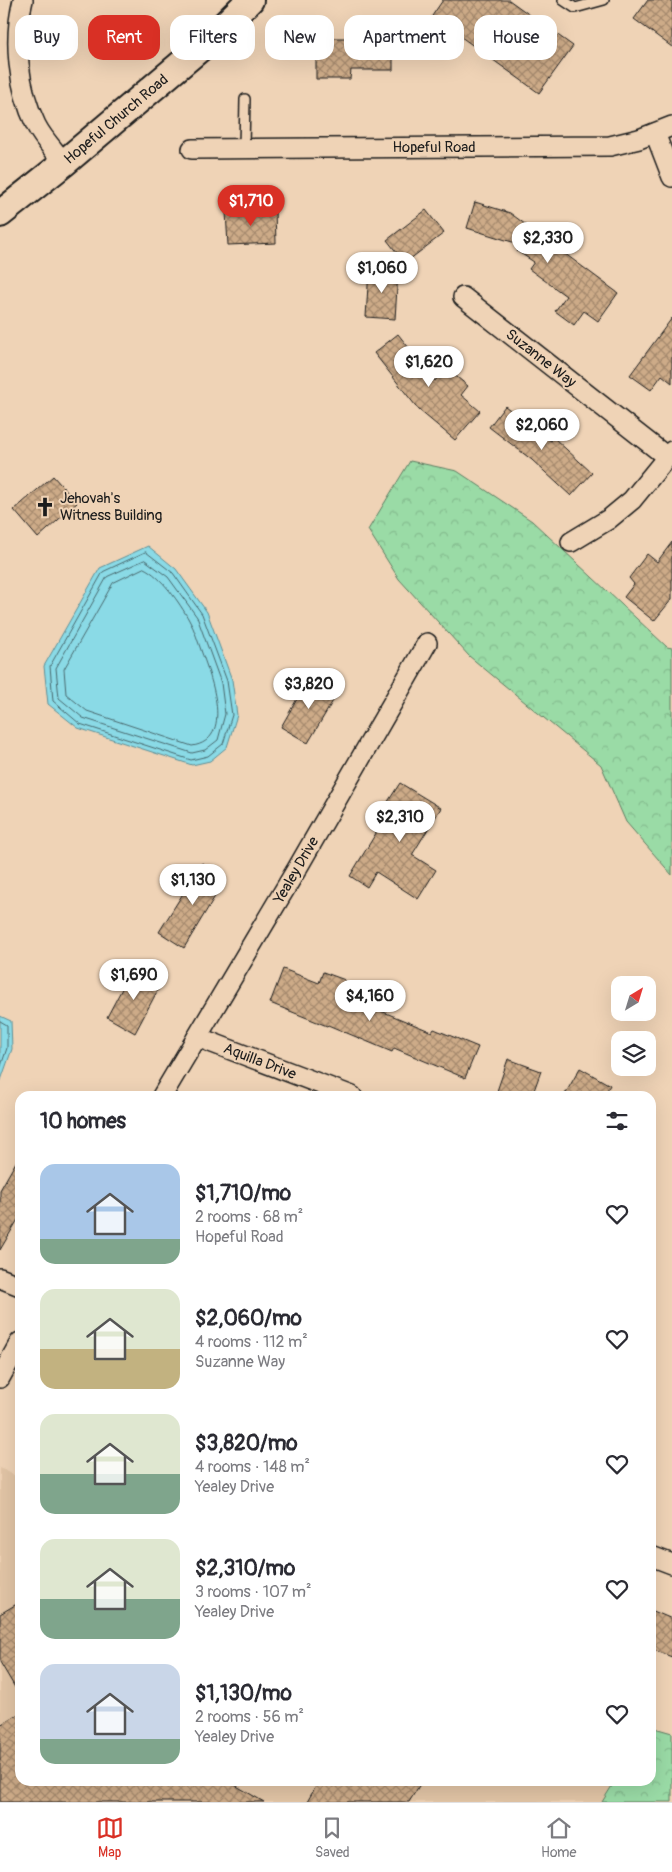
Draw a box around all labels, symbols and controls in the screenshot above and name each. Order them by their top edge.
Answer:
chip: Buy [15,15,78,60]
chip: Rent [88,15,160,60]
chip: Filters [170,15,255,60]
chip: New [265,15,334,60]
chip: Apartment [344,15,464,60]
chip: House [474,15,557,60]
street label: Hopeful Church Road [60,70,172,169]
street label: Hopeful Road [392,138,476,157]
pin: $1,710 [210,184,292,227]
text: $1,710 [229,191,273,211]
pin: $2,330 [507,222,589,264]
text: $2,330 [523,228,573,248]
pin: $1,060 [341,252,423,294]
text: $1,060 [357,258,407,278]
street label: Suzanne Way [502,325,580,392]
pin: $1,620 [388,346,470,388]
text: $1,620 [405,352,453,372]
pin: $2,060 [501,408,583,451]
text: $2,060 [516,415,568,435]
place label: Jehovah's Witness Building [60,489,162,525]
church icon: Jehovah's Witness Building [34,496,56,518]
pin: $3,820 [268,668,350,710]
text: $3,820 [284,674,334,694]
pin: $2,310 [359,800,441,843]
text: $2,310 [376,807,424,827]
street label: Yealey Drive [269,833,323,908]
pin: $1,130 [152,864,234,906]
text: $1,130 [170,870,216,890]
pin: $1,690 [93,958,175,1001]
text: $1,690 [110,965,158,985]
north arrow [611,976,656,1021]
map controls [611,976,656,1076]
pin: $4,160 [329,980,411,1022]
text: $4,160 [346,986,394,1006]
button: layers [611,1031,656,1076]
street label: Aquilla Drive [221,1039,299,1084]
icon: filters [603,1107,631,1135]
text: 10 homes [40,1108,126,1135]
text: $1,710/mo [195,1180,291,1207]
icon: home [80,1184,140,1244]
icon: heart [603,1200,631,1228]
text: 2 rooms · 68 m² [195,1207,303,1227]
text: Hopeful Road [195,1227,284,1247]
text: $2,060/mo [195,1305,302,1332]
icon: home [80,1309,140,1369]
icon: heart [603,1325,631,1353]
text: 4 rooms · 112 m² [195,1332,308,1352]
text: Suzanne Way [195,1352,285,1372]
text: $3,820/mo [195,1430,298,1457]
icon: home [80,1434,140,1494]
icon: heart [603,1450,631,1478]
text: 4 rooms · 148 m² [195,1457,310,1477]
text: Yealey Drive [195,1477,274,1497]
text: $2,310/mo [195,1555,295,1582]
icon: home [80,1559,140,1619]
icon: heart [603,1575,631,1603]
text: 3 rooms · 107 m² [195,1582,312,1602]
text: Yealey Drive [195,1602,274,1622]
text: $1,130/mo [195,1680,292,1707]
icon: home [80,1684,140,1744]
icon: heart [603,1700,631,1728]
text: 2 rooms · 56 m² [195,1707,304,1727]
text: Yealey Drive [195,1727,274,1747]
tab: Map [96,1814,124,1861]
tab: Saved [315,1814,350,1861]
tab: Home [541,1814,576,1861]

